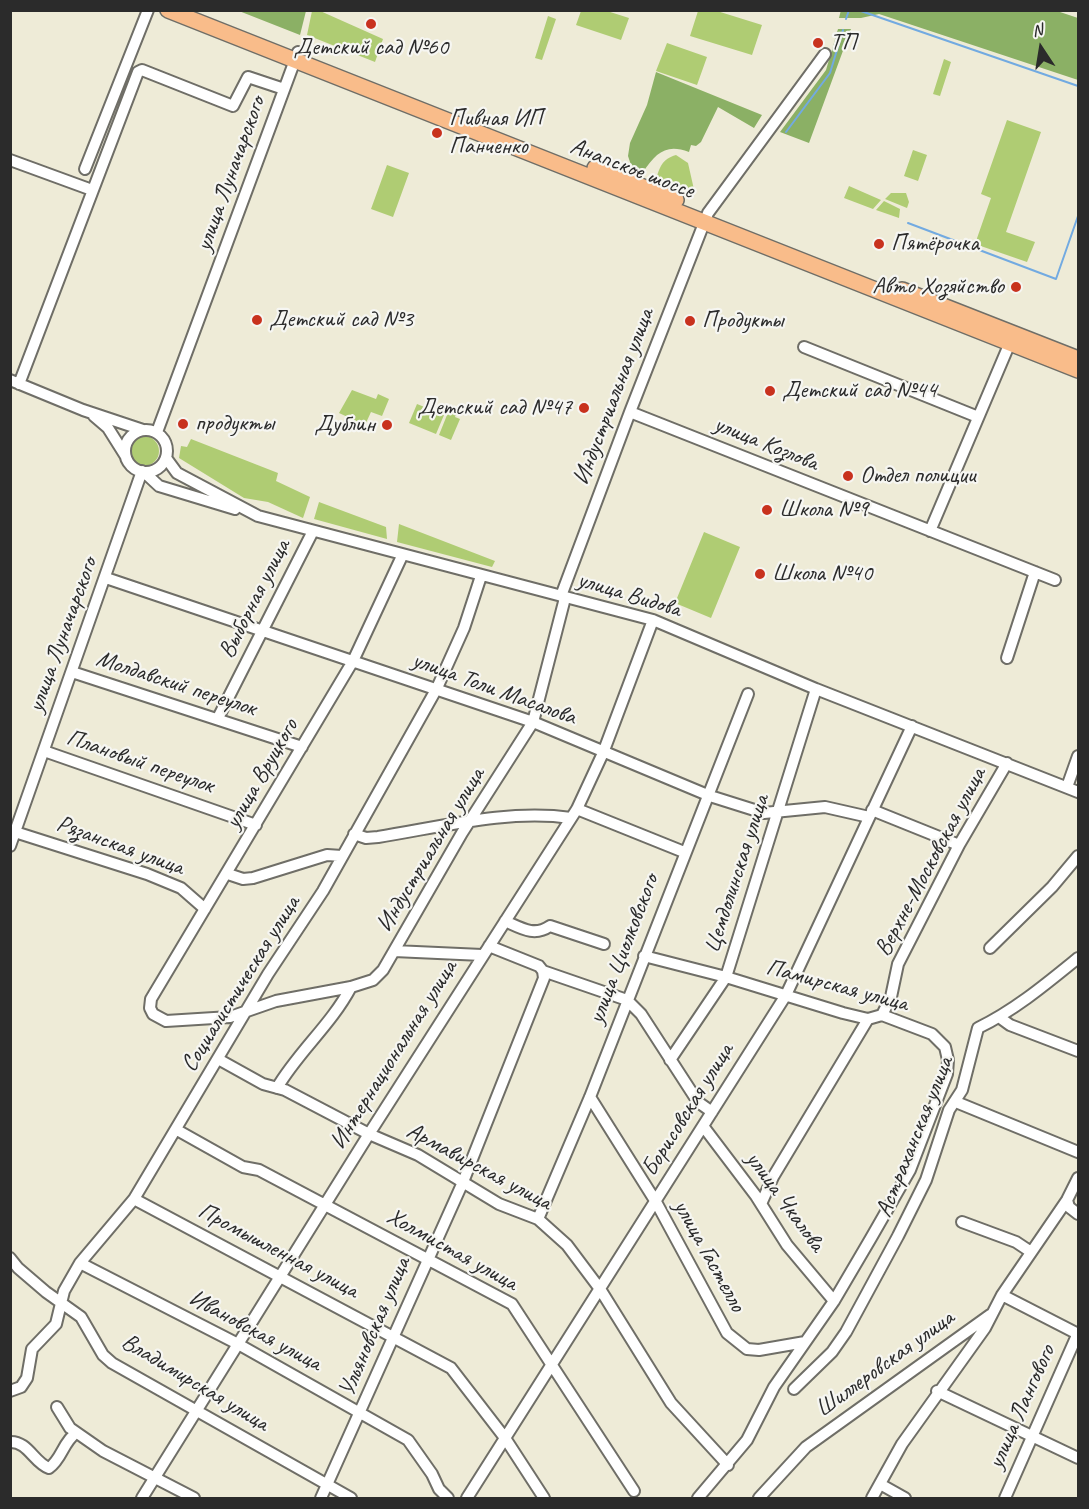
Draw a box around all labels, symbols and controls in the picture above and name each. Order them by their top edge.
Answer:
marker: Детский сад №60 [364,17,378,31]
north arrow [1011,18,1071,78]
text: N [1030,20,1044,41]
place label: ТП [830,29,855,57]
place label: Детский сад №60 [294,34,448,62]
marker: ТП [811,36,825,50]
street label: улица Луначарского [190,93,272,255]
place label: Пивная ИП Панченко [449,105,543,161]
marker: Пивная ИП Панченко [430,126,444,140]
street label: Анапское шоссе [566,132,698,206]
place label: Пятёрочка [891,230,979,258]
marker: Пятёрочка [872,237,886,251]
place label: Авто Хозяйство [872,273,1004,301]
marker: Авто Хозяйство [1009,280,1023,294]
street label: Индустриальная улица [567,305,661,489]
place label: Детский сад №3 [269,306,413,334]
place label: Продукты [702,307,784,335]
marker: Детский сад №3 [250,313,264,327]
marker: Продукты [683,314,697,328]
place label: Детский сад №44 [782,377,937,405]
marker: Детский сад №44 [763,384,777,398]
place label: Детский сад №47 [417,394,572,422]
marker: Детский сад №47 [577,401,591,415]
place label: продукты [195,410,274,438]
street label: улица Козлова [710,410,822,478]
place label: Дублин [314,411,375,439]
marker: продукты [176,417,190,431]
marker: Дублин [380,418,394,432]
place label: Отдел полиции [860,462,976,490]
marker: Отдел полиции [841,469,855,483]
place label: Школа №9 [779,496,868,524]
marker: Школа №9 [760,503,774,517]
street label: Выборная улица [213,535,297,663]
street label: улица Луначарского [22,554,104,716]
place label: Школа №40 [772,560,872,588]
street label: улица Видова [574,566,684,624]
marker: Школа №40 [753,567,767,581]
street label: Молдавский переулок [92,645,260,723]
street label: улица Толи Масалова [408,646,580,732]
street label: улица Вруцкого [219,714,305,834]
street label: Плановый переулок [63,723,217,801]
street label: Индустриальная улица [371,763,491,937]
street label: Верхне-Московская улица [869,763,993,961]
street label: Цемдолинская улица [698,791,776,957]
street label: Рязанская улица [52,810,188,882]
street label: улица Циолковского [582,870,666,1028]
street label: Социалистическая улица [175,891,307,1077]
street label: Памирская улица [763,953,911,1019]
street label: Интернациональная улица [324,955,464,1155]
street label: Борисовская улица [636,1038,740,1182]
street label: Астраханская улица [870,1053,960,1221]
street label: Армавирская улица [401,1117,557,1217]
street label: улица Чкалова [739,1146,831,1258]
street label: улица Гастелло [666,1195,752,1317]
street label: Промышленная улица [193,1197,363,1305]
street label: Холмистая улица [382,1202,522,1298]
street label: Ульяновская улица [333,1253,417,1401]
street label: Ивановская улица [184,1284,326,1378]
street label: Шиллеровская улица [810,1304,960,1424]
street label: Владимирская улица [116,1328,274,1438]
street label: улица Лангового [982,1341,1062,1473]

